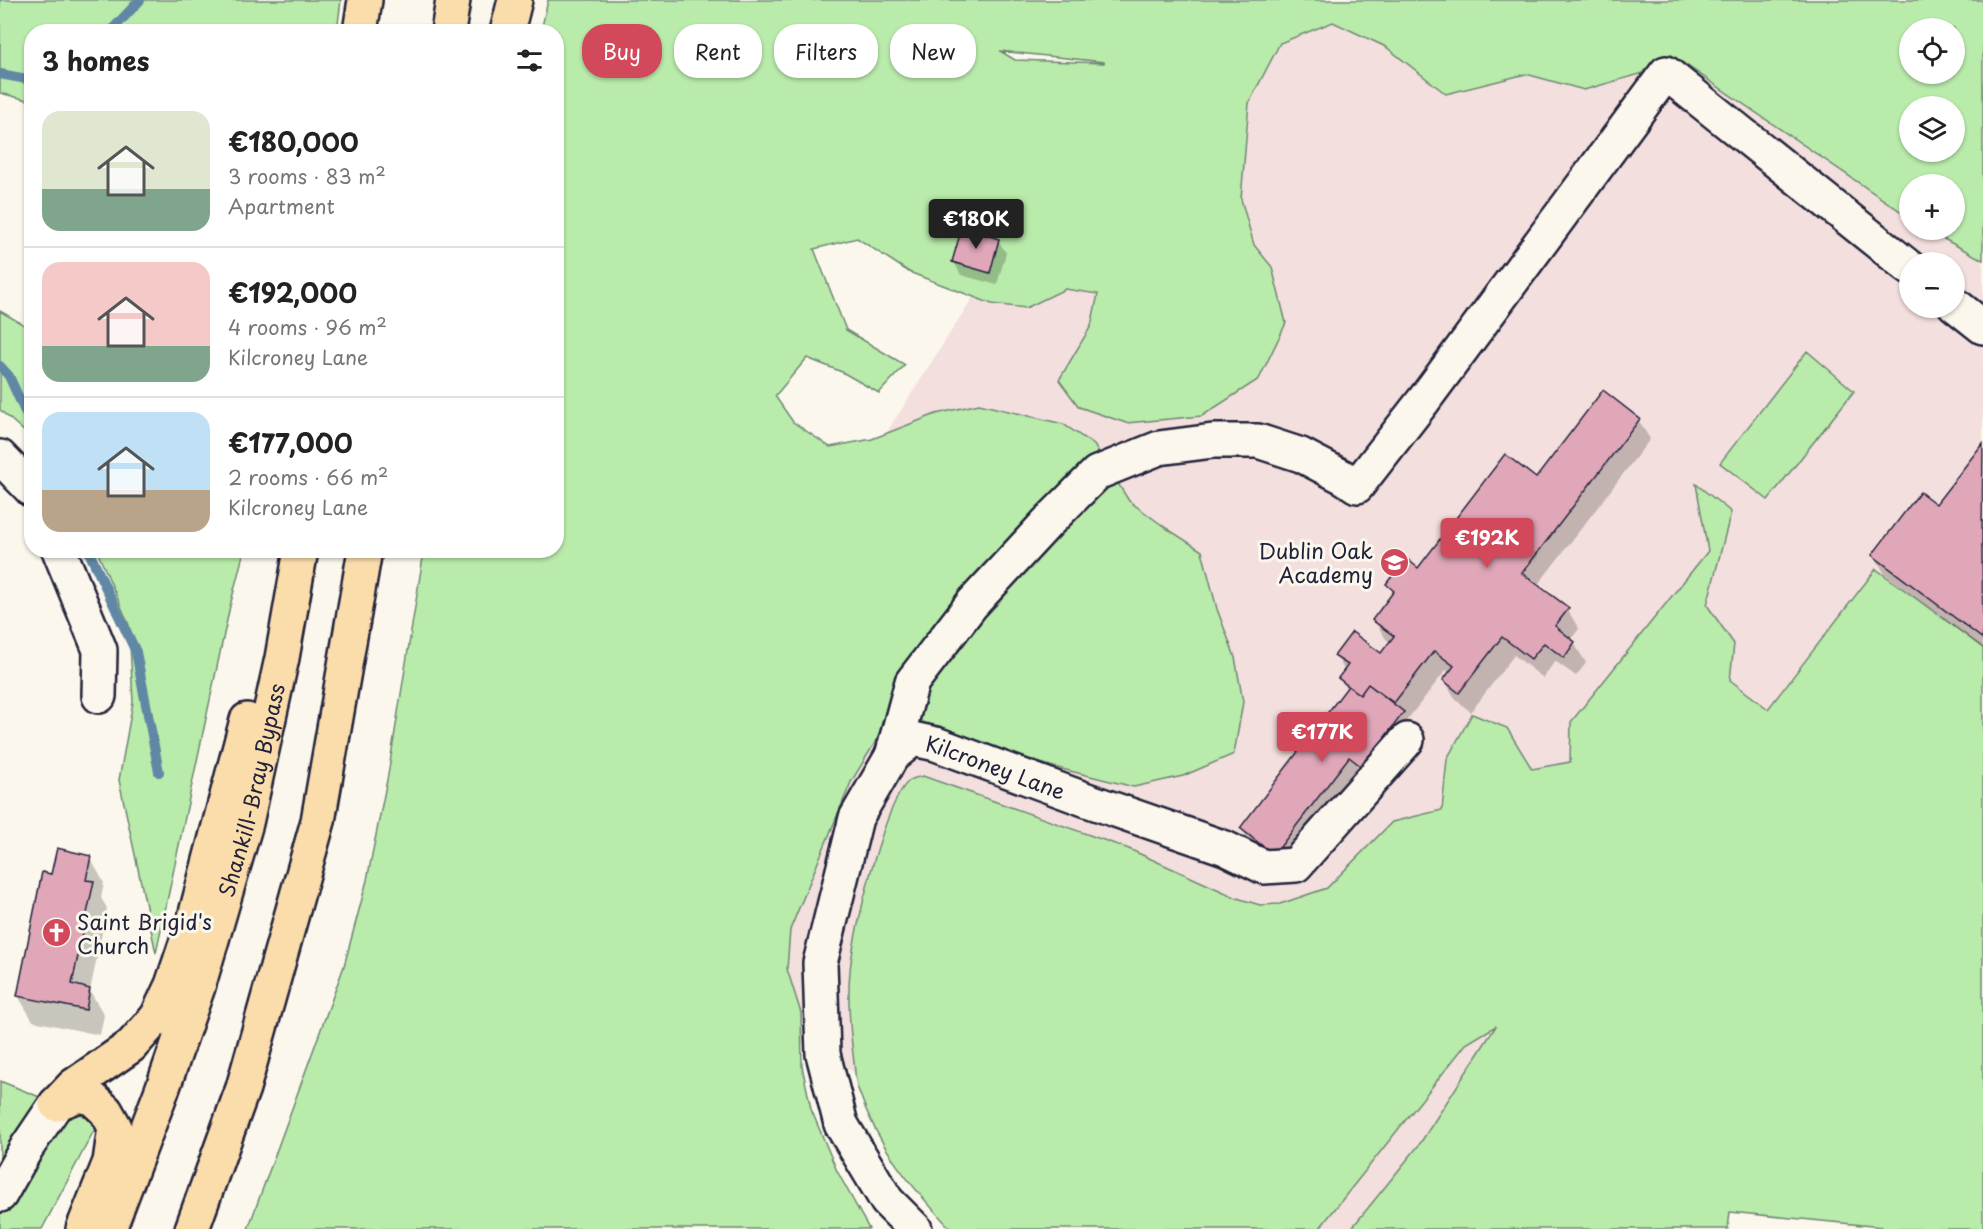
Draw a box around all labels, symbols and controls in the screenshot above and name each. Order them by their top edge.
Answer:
map controls [1899,18,1965,318]
button: locate [1899,18,1965,84]
chip: Buy [582,24,662,78]
chip: Rent [674,24,762,78]
chip: Filters [774,24,878,78]
chip: New [890,24,976,78]
text: 3 homes [42,41,149,80]
icon: filters [513,44,546,77]
button: layers [1899,96,1965,162]
text: €180,000 [228,122,359,161]
icon: home [90,135,162,207]
text: 3 rooms · 83 m² [228,161,386,191]
button: + [1899,174,1965,240]
text: Apartment [228,191,335,221]
pin: €180K [934,199,1018,250]
text: €180K [943,203,1009,233]
button: − [1899,252,1965,318]
text: €192,000 [228,273,357,312]
icon: home [90,286,162,358]
text: 4 rooms · 96 m² [228,312,387,342]
text: Kilcroney Lane [228,342,368,372]
text: €177,000 [228,423,353,462]
icon: home [90,436,162,508]
text: 2 rooms · 66 m² [228,462,388,492]
text: Kilcroney Lane [228,492,368,522]
pin: €192K [1445,518,1529,569]
text: €192K [1455,522,1519,552]
place label: Dublin Oak Academy [1258,534,1373,590]
school or university icon: Dublin Oak Academy [1378,546,1410,578]
street label: Shankill-Bray Bypass [209,680,292,901]
pin: €177K [1280,712,1364,763]
text: €177K [1291,716,1353,746]
street label: Kilcroney Lane [923,726,1070,807]
place label: Saint Brigid's Church [77,905,212,961]
church icon: Saint Brigid's Church [40,917,72,949]

